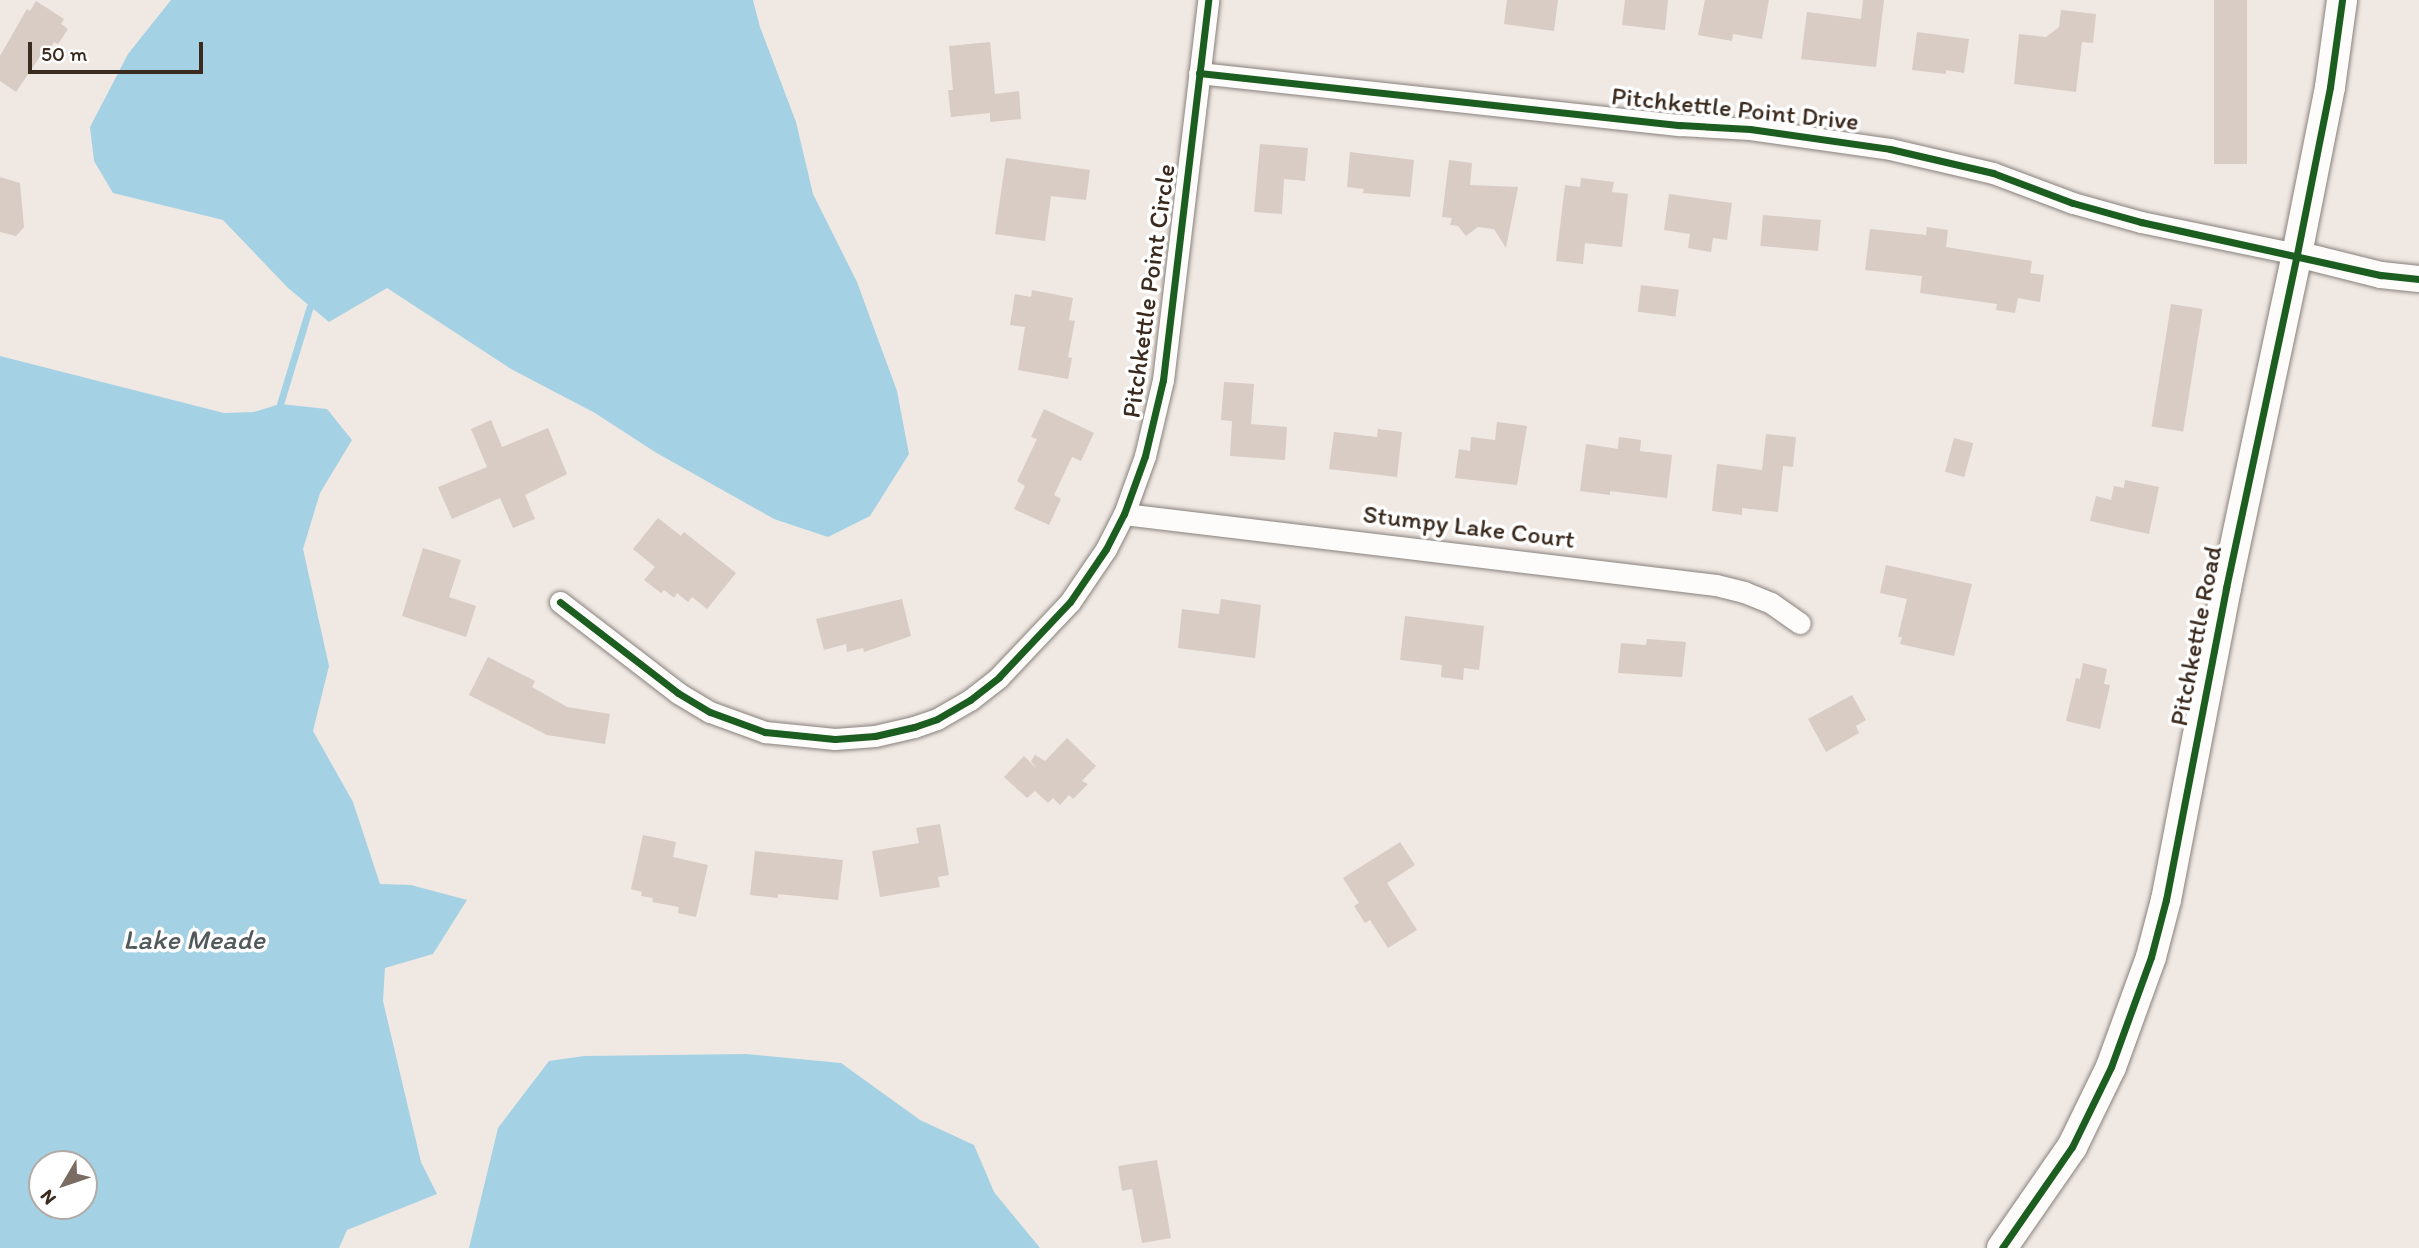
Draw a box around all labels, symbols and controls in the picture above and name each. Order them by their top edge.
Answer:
scale bar [32,28,206,72]
text: 50 m [41,41,87,66]
street label: Pitchkettle Point Drive [1609,80,1861,138]
street label: Pitchkettle Point Circle [1116,162,1182,420]
street label: Stumpy Lake Court [1361,498,1577,556]
street label: Pitchkettle Road [2163,543,2229,729]
water label: Lake Meade [124,922,264,956]
north arrow [28,1150,98,1220]
text: N [35,1185,61,1209]

